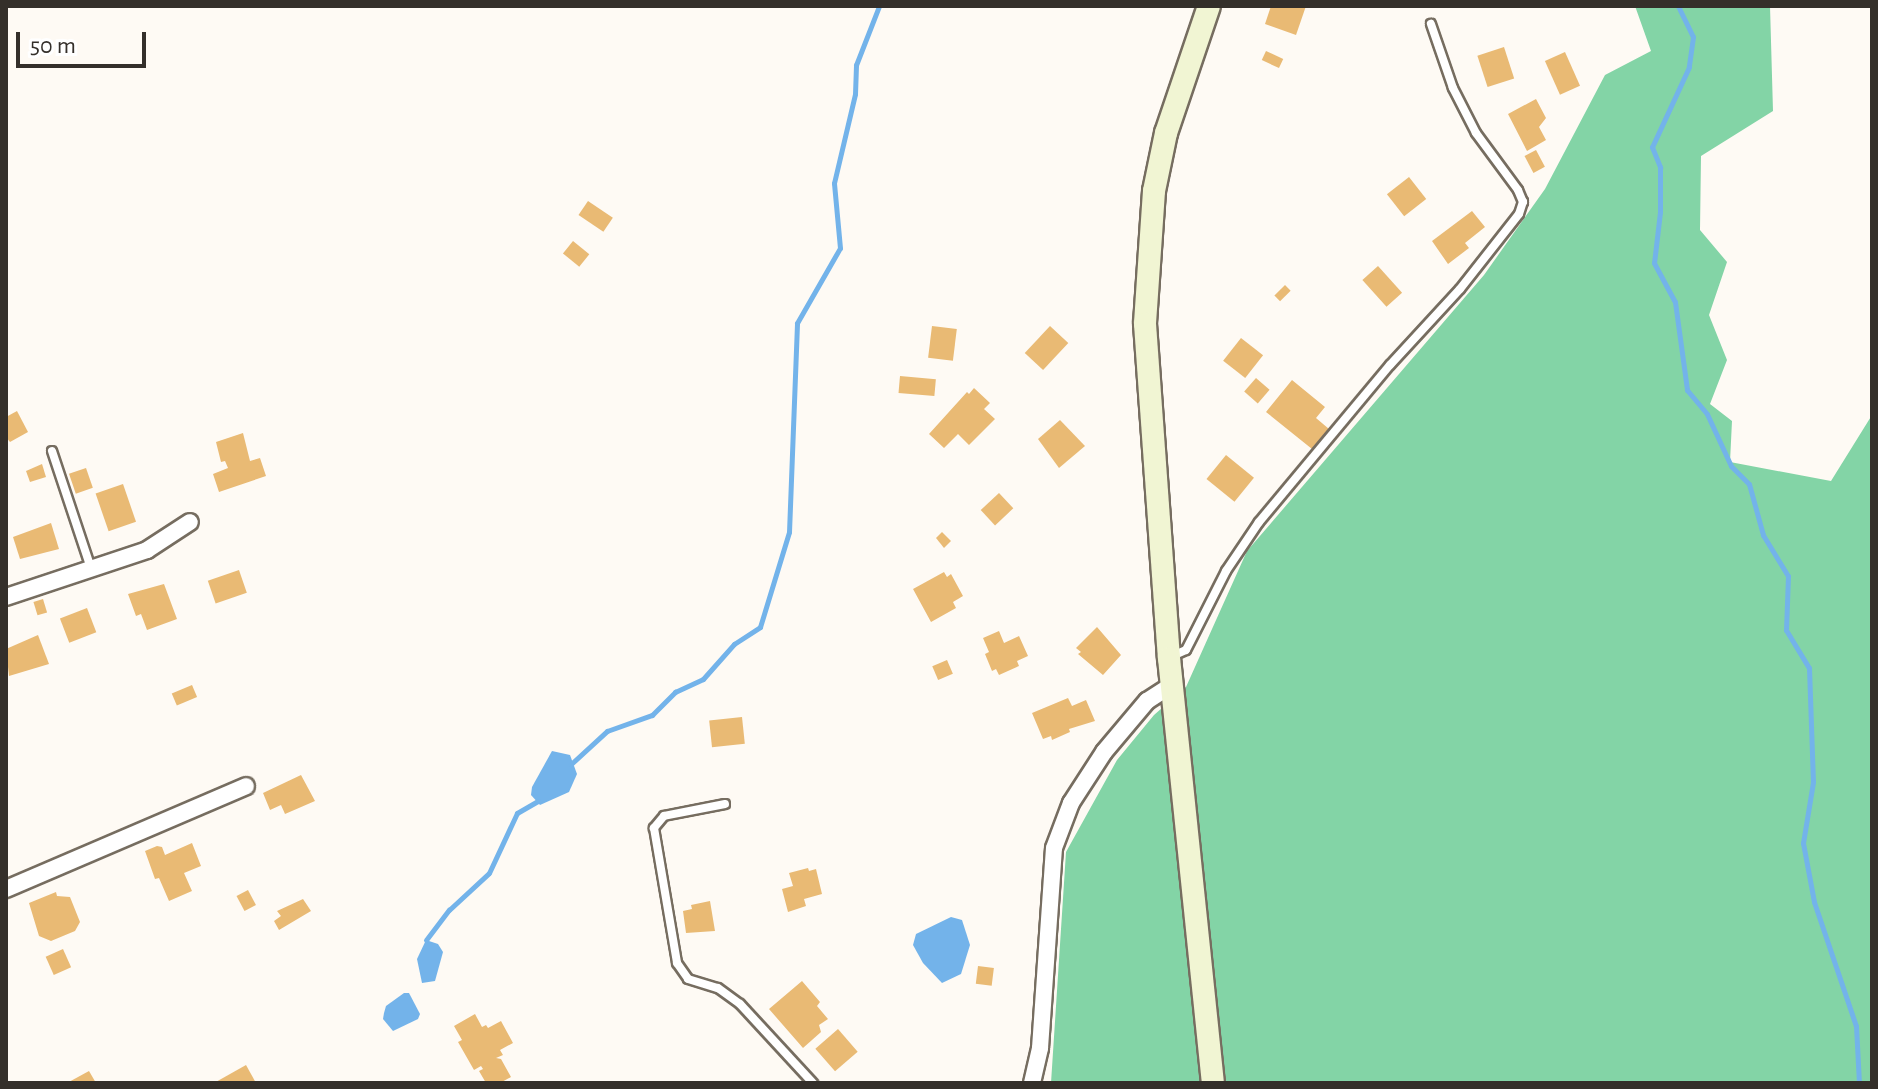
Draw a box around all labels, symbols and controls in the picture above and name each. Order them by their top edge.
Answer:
scale bar [20,16,150,66]
text: 50 m [30,34,76,58]

